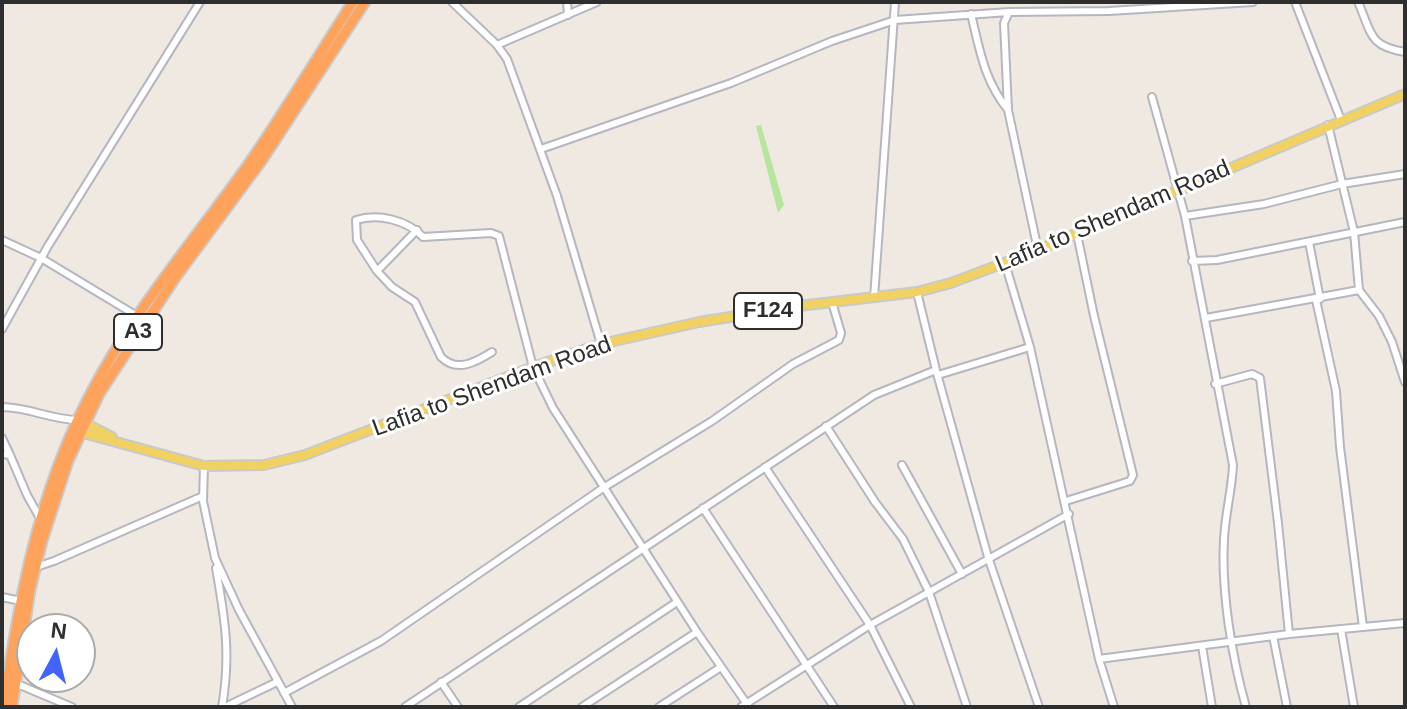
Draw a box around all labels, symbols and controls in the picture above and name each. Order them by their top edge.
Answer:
street label: Lafia to Shendam Road [991,154,1235,280]
road number: F124 [734,293,802,329]
road number: A3 [114,314,162,350]
street label: Lafia to Shendam Road [369,330,615,444]
north arrow [16,613,96,693]
text: N [49,617,68,644]

